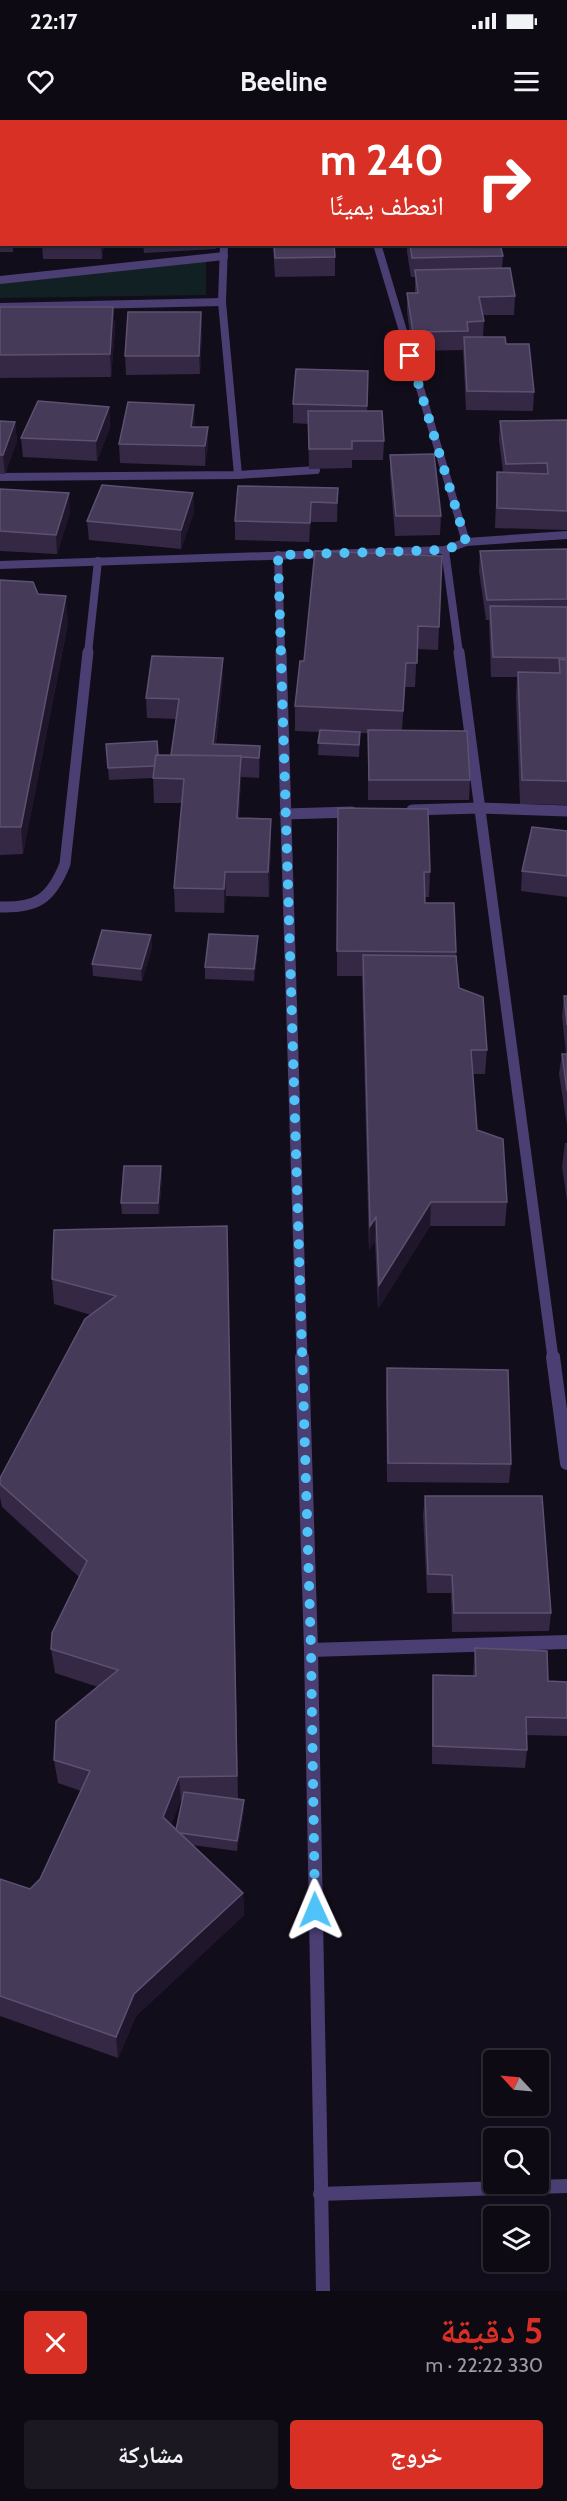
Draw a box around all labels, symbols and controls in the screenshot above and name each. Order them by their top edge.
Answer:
text: 22:17 [30,8,78,35]
icon: heart [24,65,57,98]
text: Beeline [240,65,327,98]
icon: menu [510,65,543,98]
text: 240 m [320,134,444,186]
icon: right [465,144,543,222]
text: انعطف يمينًا [329,189,444,222]
pin [384,330,435,381]
icon: arrive [393,339,426,372]
position arrow [283,1878,347,1942]
north arrow [483,2050,549,2116]
map controls [483,2050,549,2272]
button: search [483,2128,549,2194]
button: layers [483,2206,549,2272]
text: 5 دقيقة [440,2308,543,2352]
button: close [24,2311,87,2374]
text: 330 m · 22:22 [426,2353,543,2377]
button: مشاركة [24,2420,278,2489]
button: خروج [290,2420,543,2489]

